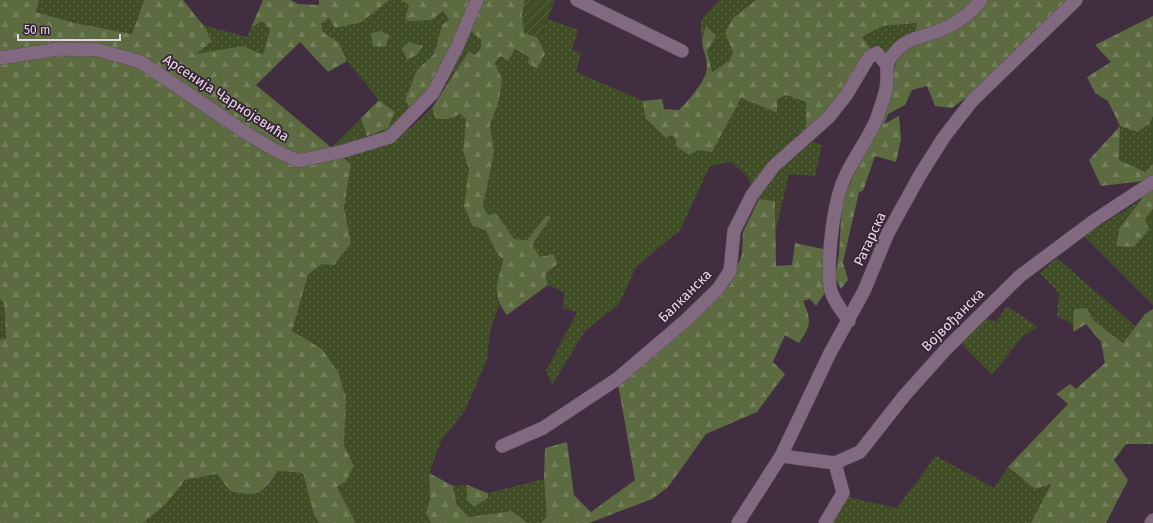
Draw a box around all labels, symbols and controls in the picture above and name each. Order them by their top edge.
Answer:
scale bar [18,16,120,42]
text: 50 m [24,23,50,37]
street label: Арсенија Чарнојевића [160,51,292,145]
street label: Ратарска [850,209,890,269]
street label: Балканска [655,266,715,326]
street label: Војвођанска [918,285,988,355]

